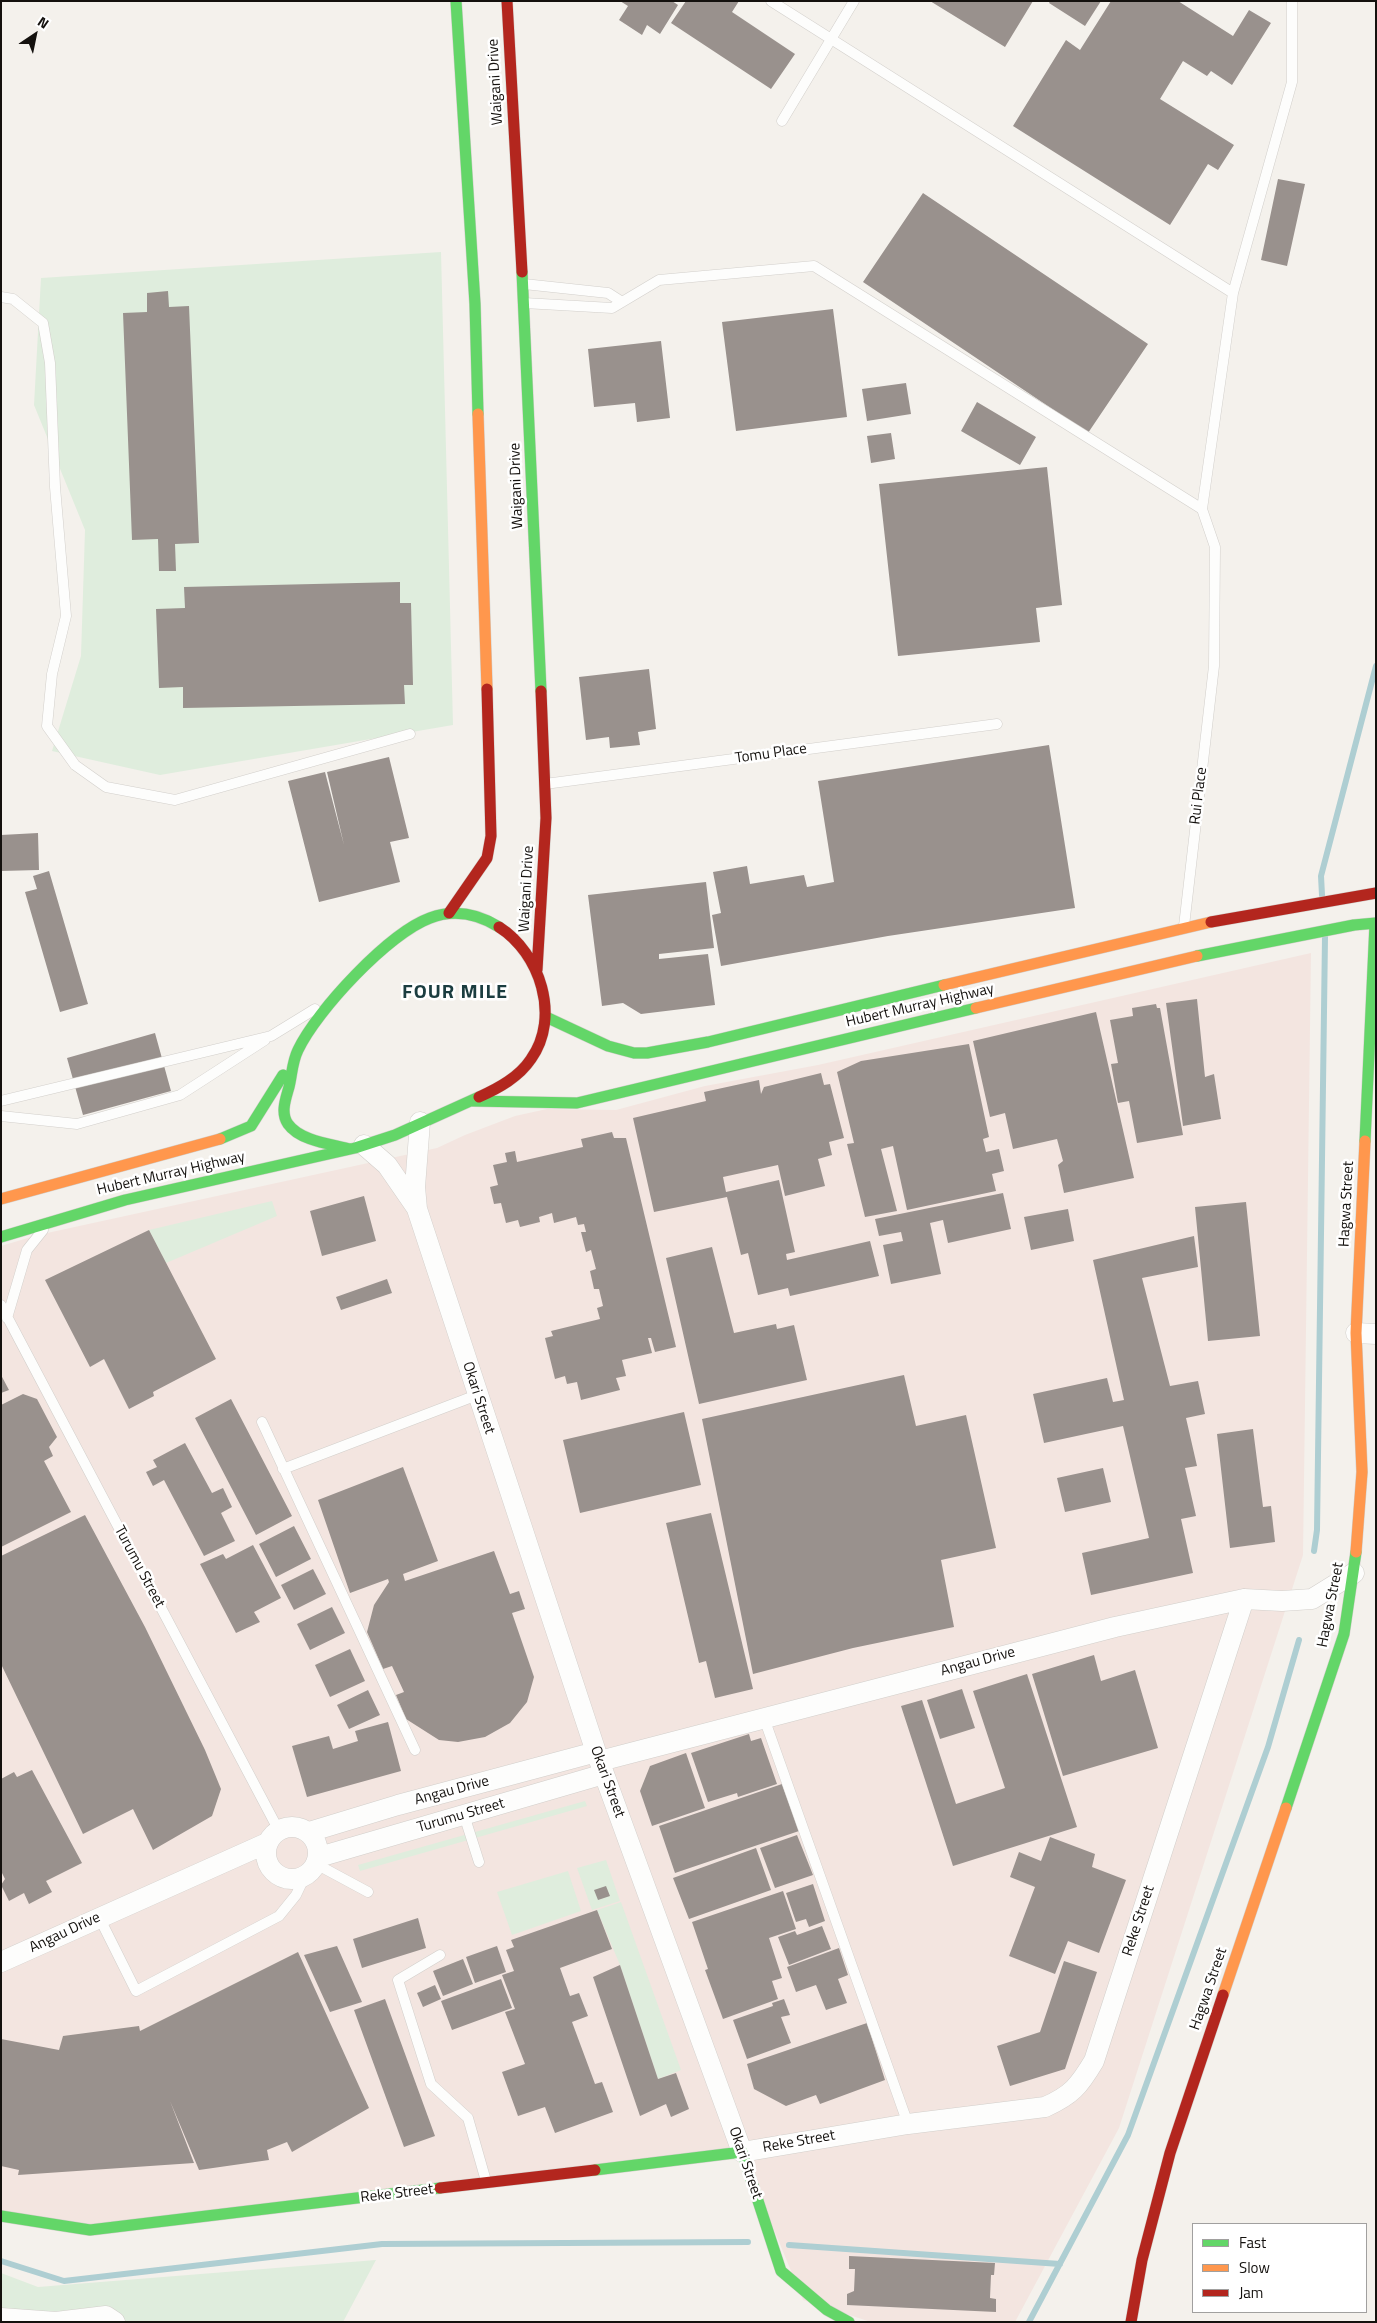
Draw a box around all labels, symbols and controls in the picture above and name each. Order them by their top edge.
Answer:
north arrow [10,10,60,60]
text: N [34,11,54,34]
street label: Waigani Drive [485,38,507,126]
street label: Waigani Drive [506,442,528,530]
street label: Tomu Place [734,740,808,768]
street label: Rui Place [1187,766,1211,826]
street label: Waigani Drive [516,845,538,933]
street label: Hubert Murray Highway [844,980,996,1032]
district label: FOUR MILE [401,981,509,1005]
street label: Hubert Murray Highway [95,1148,247,1200]
street label: Hagwa Street [1336,1160,1358,1248]
street label: Okari Street [458,1360,498,1436]
street label: Turumu Street [110,1523,168,1611]
street label: Hagwa Street [1314,1561,1348,1649]
street label: Angau Drive [939,1643,1017,1681]
street label: Okari Street [586,1744,628,1820]
street label: Angau Drive [413,1772,491,1810]
street label: Turumu Street [415,1795,507,1837]
street label: Reke Street [1119,1883,1159,1959]
street label: Angau Drive [27,1909,103,1957]
street label: Hagwa Street [1186,1945,1232,2033]
street label: Okari Street [724,2125,766,2201]
street label: Reke Street [761,2127,837,2157]
street label: Reke Street [360,2181,434,2207]
legend [1192,2223,1367,2313]
text: Fast [1239,2231,1266,2254]
text: Slow [1239,2256,1270,2279]
text: Jam [1239,2281,1263,2304]

